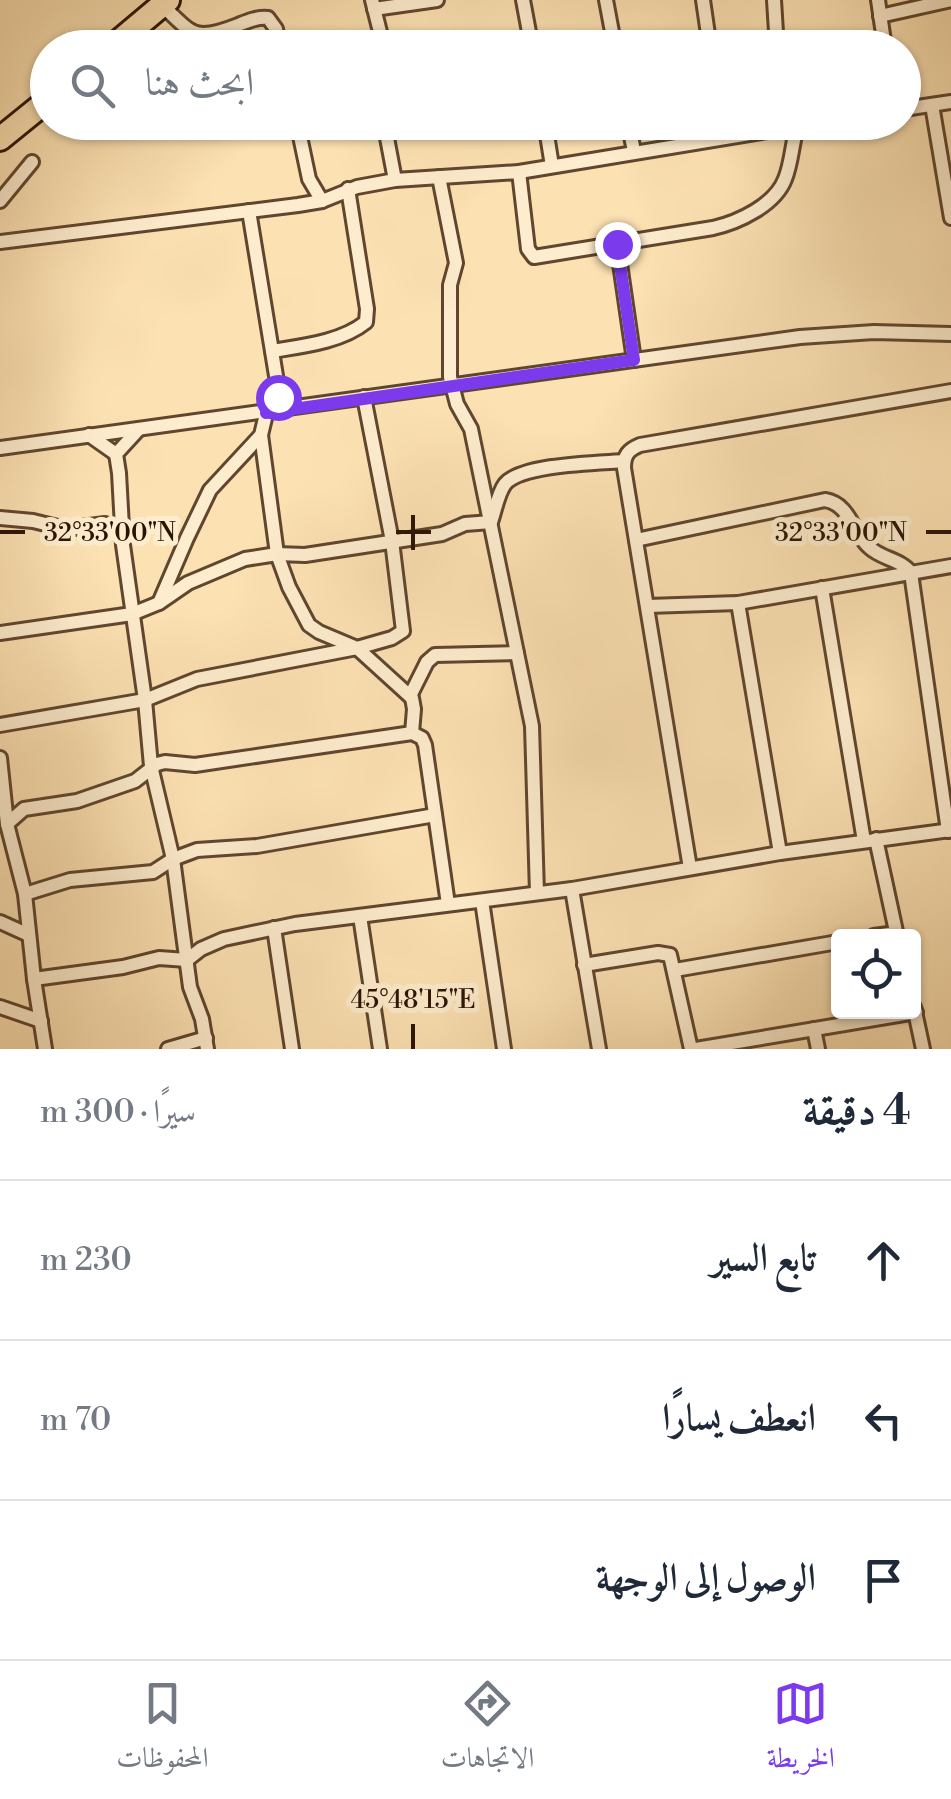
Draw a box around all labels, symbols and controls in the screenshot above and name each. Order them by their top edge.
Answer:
search box [30,30,921,140]
icon: search [65,58,120,113]
text: ابحث هنا [145,60,254,107]
route end [595,222,641,268]
route start [256,375,302,421]
text: 32°33'00"N [44,518,176,549]
text: 32°33'00"N [775,518,907,549]
map controls [831,929,921,1019]
button: locate [831,929,921,1019]
text: 45°48'15"E [350,985,476,1016]
text: 4 دقيقة [803,1085,911,1138]
text: سيرًا · 300 m [40,1092,196,1132]
icon: ahead [856,1233,911,1288]
text: تابع السير [711,1235,816,1282]
text: 230 m [40,1240,132,1280]
icon: left [856,1393,911,1448]
text: انعطف يسارًا [662,1395,816,1442]
text: 70 m [40,1400,111,1440]
icon: arrive [856,1553,911,1608]
text: الوصول إلى الوجهة [596,1555,816,1602]
tab: المحفوظات [116,1676,208,1785]
tab: الاتجاهات [441,1676,534,1785]
tab: الخريطة [767,1676,835,1785]

